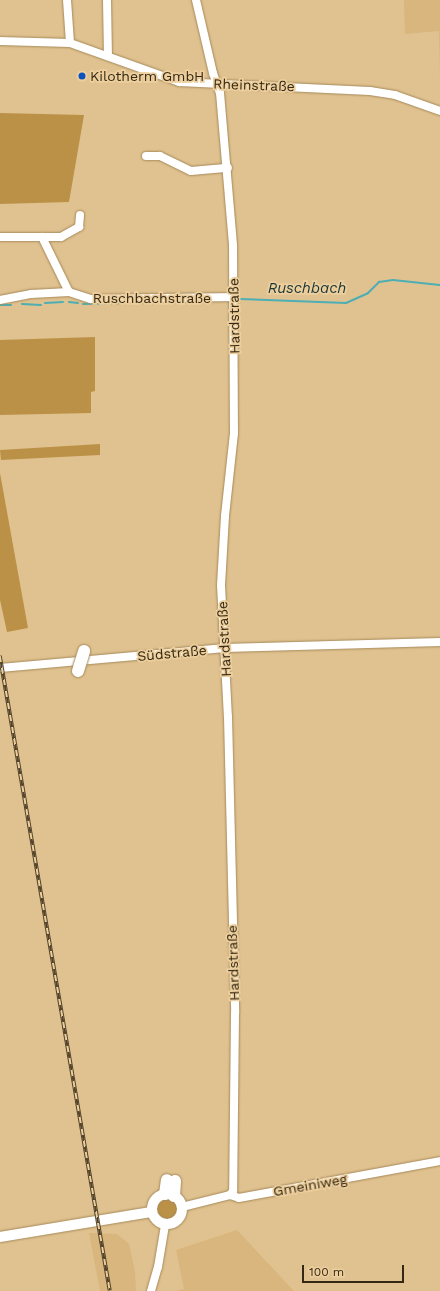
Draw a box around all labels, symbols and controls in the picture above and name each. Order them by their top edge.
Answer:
place label: Kilotherm GmbH [90,68,204,84]
marker: Kilotherm GmbH [77,71,87,81]
street label: Rheinstraße [213,75,295,95]
street label: Hardstraße [225,278,243,354]
water label: Ruschbach [268,280,346,298]
street label: Ruschbachstraße [93,290,211,306]
street label: Hardstraße [214,601,234,677]
street label: Südstraße [137,642,207,664]
street label: Hardstraße [223,925,243,1001]
street label: Gmeiniweg [272,1170,348,1200]
scale bar [304,1257,406,1283]
text: 100 m [309,1265,344,1279]

